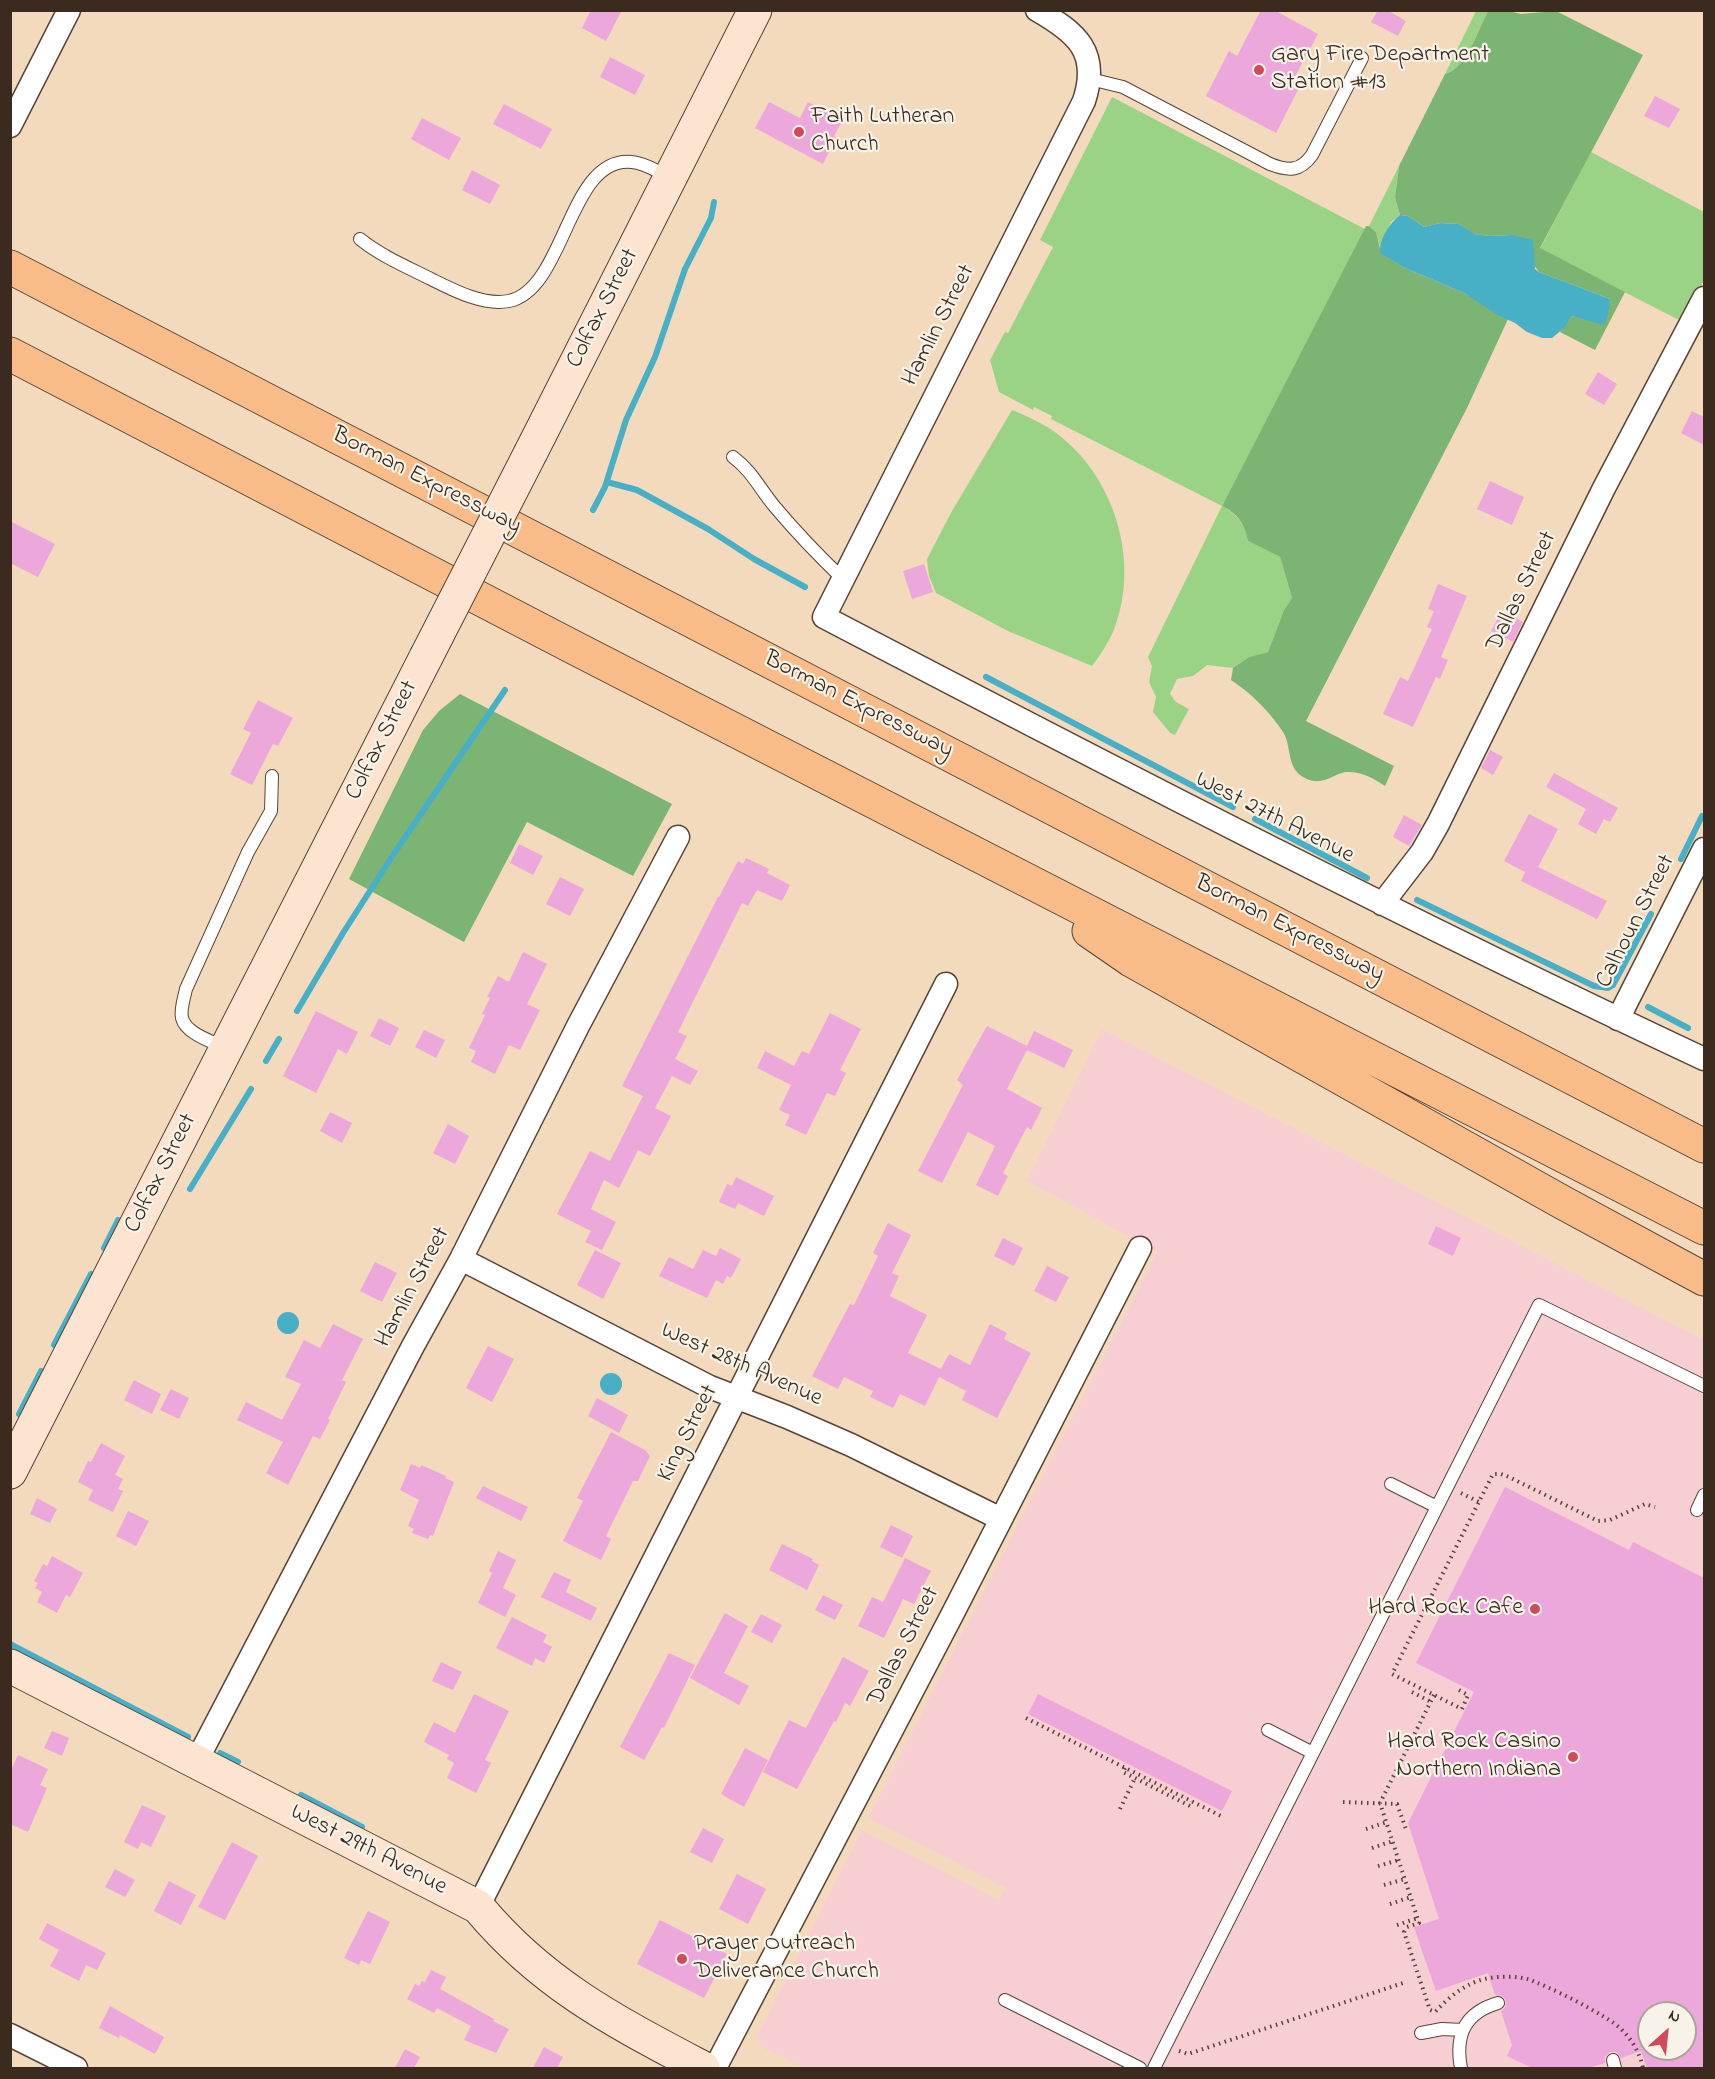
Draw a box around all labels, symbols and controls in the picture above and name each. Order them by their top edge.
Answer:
place label: Gary Fire Department Station #13 [1271,42,1489,98]
marker: Gary Fire Department Station #13 [1252,63,1266,77]
place label: Faith Lutheran Church [811,104,954,160]
marker: Faith Lutheran Church [792,125,806,139]
street label: Colfax Street [562,244,646,374]
street label: Hamlin Street [897,261,983,391]
street label: Borman Expressway [327,422,525,542]
street label: Dallas Street [1481,527,1565,657]
street label: Borman Expressway [759,646,957,766]
street label: Colfax Street [341,676,425,806]
street label: West 27th Avenue [1190,767,1358,871]
street label: Calhoun Street [1591,850,1683,994]
street label: Borman Expressway [1190,870,1388,990]
street label: Colfax Street [120,1109,204,1239]
street label: Hamlin Street [370,1223,458,1353]
street label: West 28th Avenue [656,1318,826,1414]
street label: King Street [652,1381,726,1487]
street label: Dallas Street [863,1582,947,1712]
place label: Hard Rock Cafe [1368,1595,1523,1623]
marker: Hard Rock Cafe [1528,1602,1542,1616]
place label: Hard Rock Casino Northern Indiana [1387,1729,1561,1785]
marker: Hard Rock Casino Northern Indiana [1566,1750,1580,1764]
street label: West 29th Avenue [285,1799,451,1903]
place label: Prayer Outreach Deliverance Church [694,1931,879,1987]
marker: Prayer Outreach Deliverance Church [675,1952,689,1966]
north arrow [1637,2001,1697,2061]
text: N [1664,2004,1685,2030]

